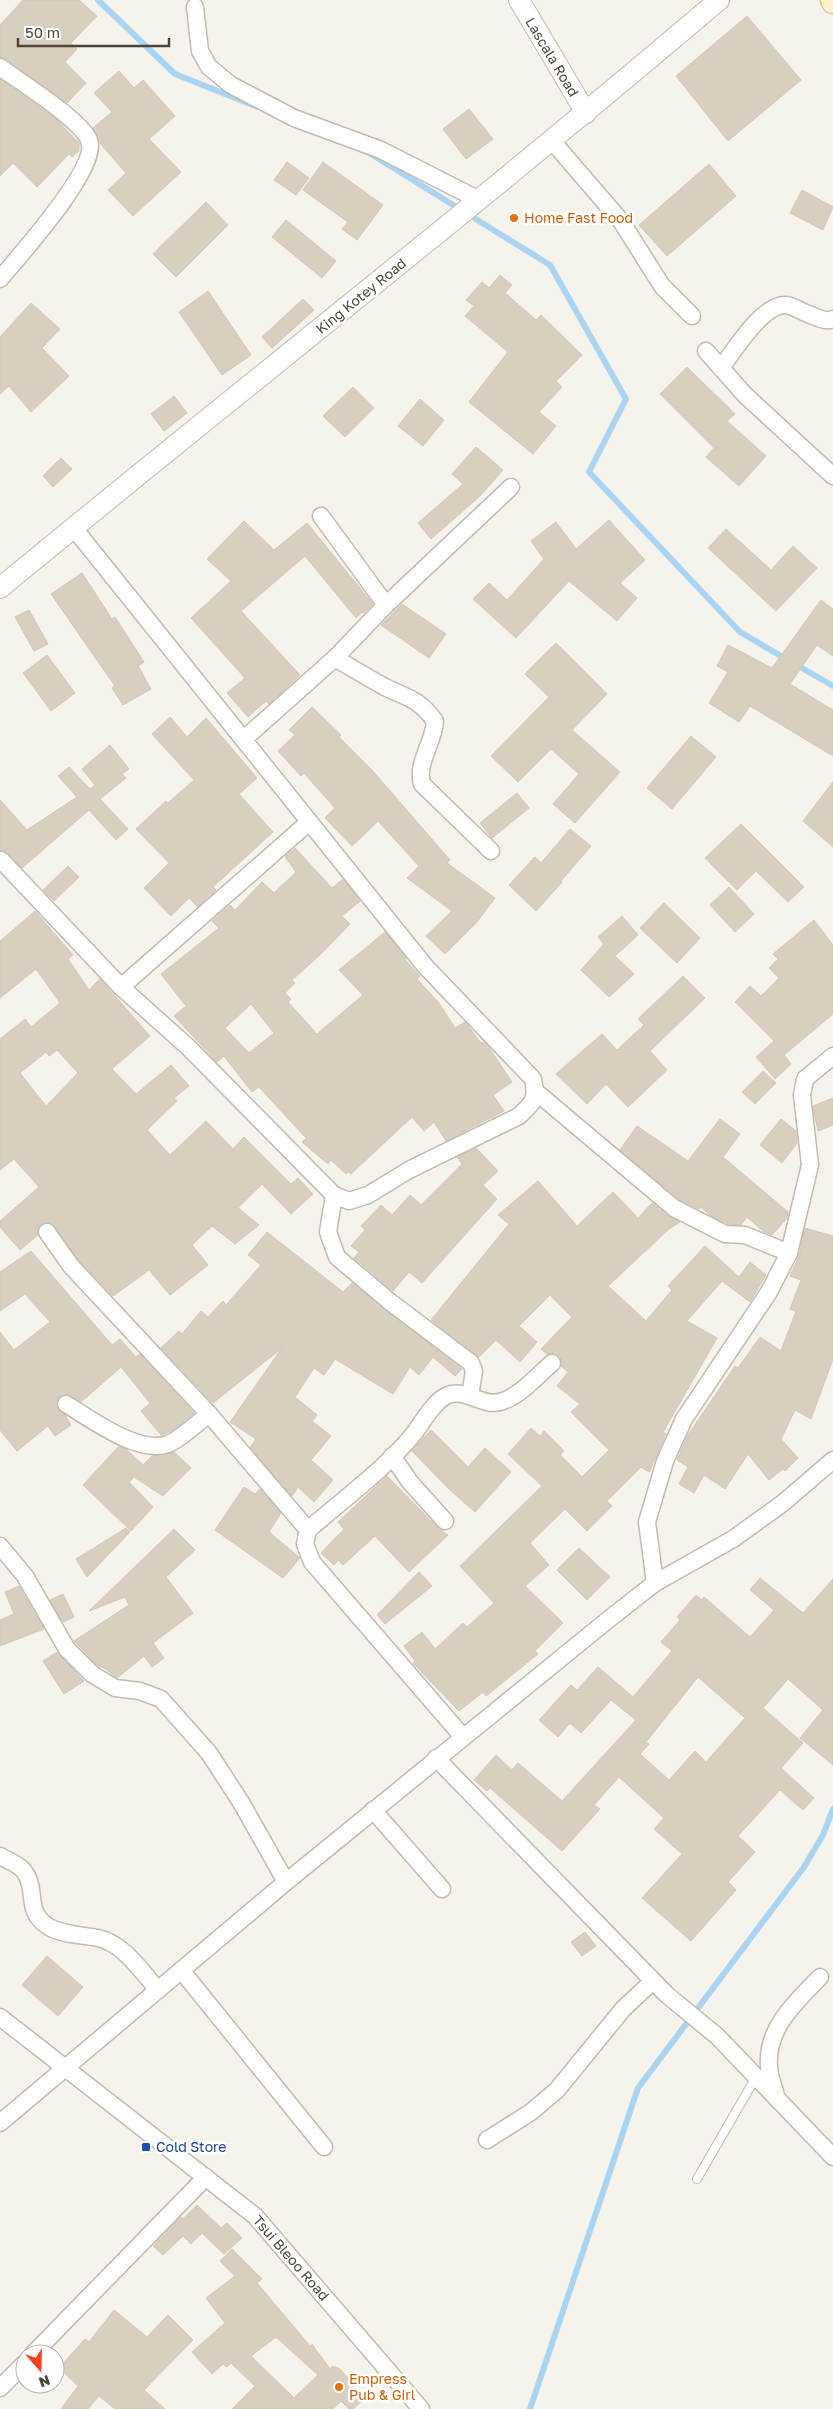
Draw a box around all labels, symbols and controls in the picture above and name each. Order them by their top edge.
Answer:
street label: Lascala Road [522,14,583,99]
scale bar [18,15,169,47]
text: 50 m [25,23,60,41]
place label: Home Fast Food [524,209,633,226]
marker: Home Fast Food [508,212,520,224]
street label: King Kotey Road [312,254,409,337]
place label: Cold Store [156,2138,227,2155]
marker: Cold Store [140,2141,152,2153]
street label: Tsui Bleoo Road [250,2212,333,2304]
north arrow [15,2344,65,2394]
place label: Empress Pub & Girl [349,2370,415,2403]
text: N [37,2372,53,2391]
marker: Empress Pub & Girl [333,2381,345,2393]

